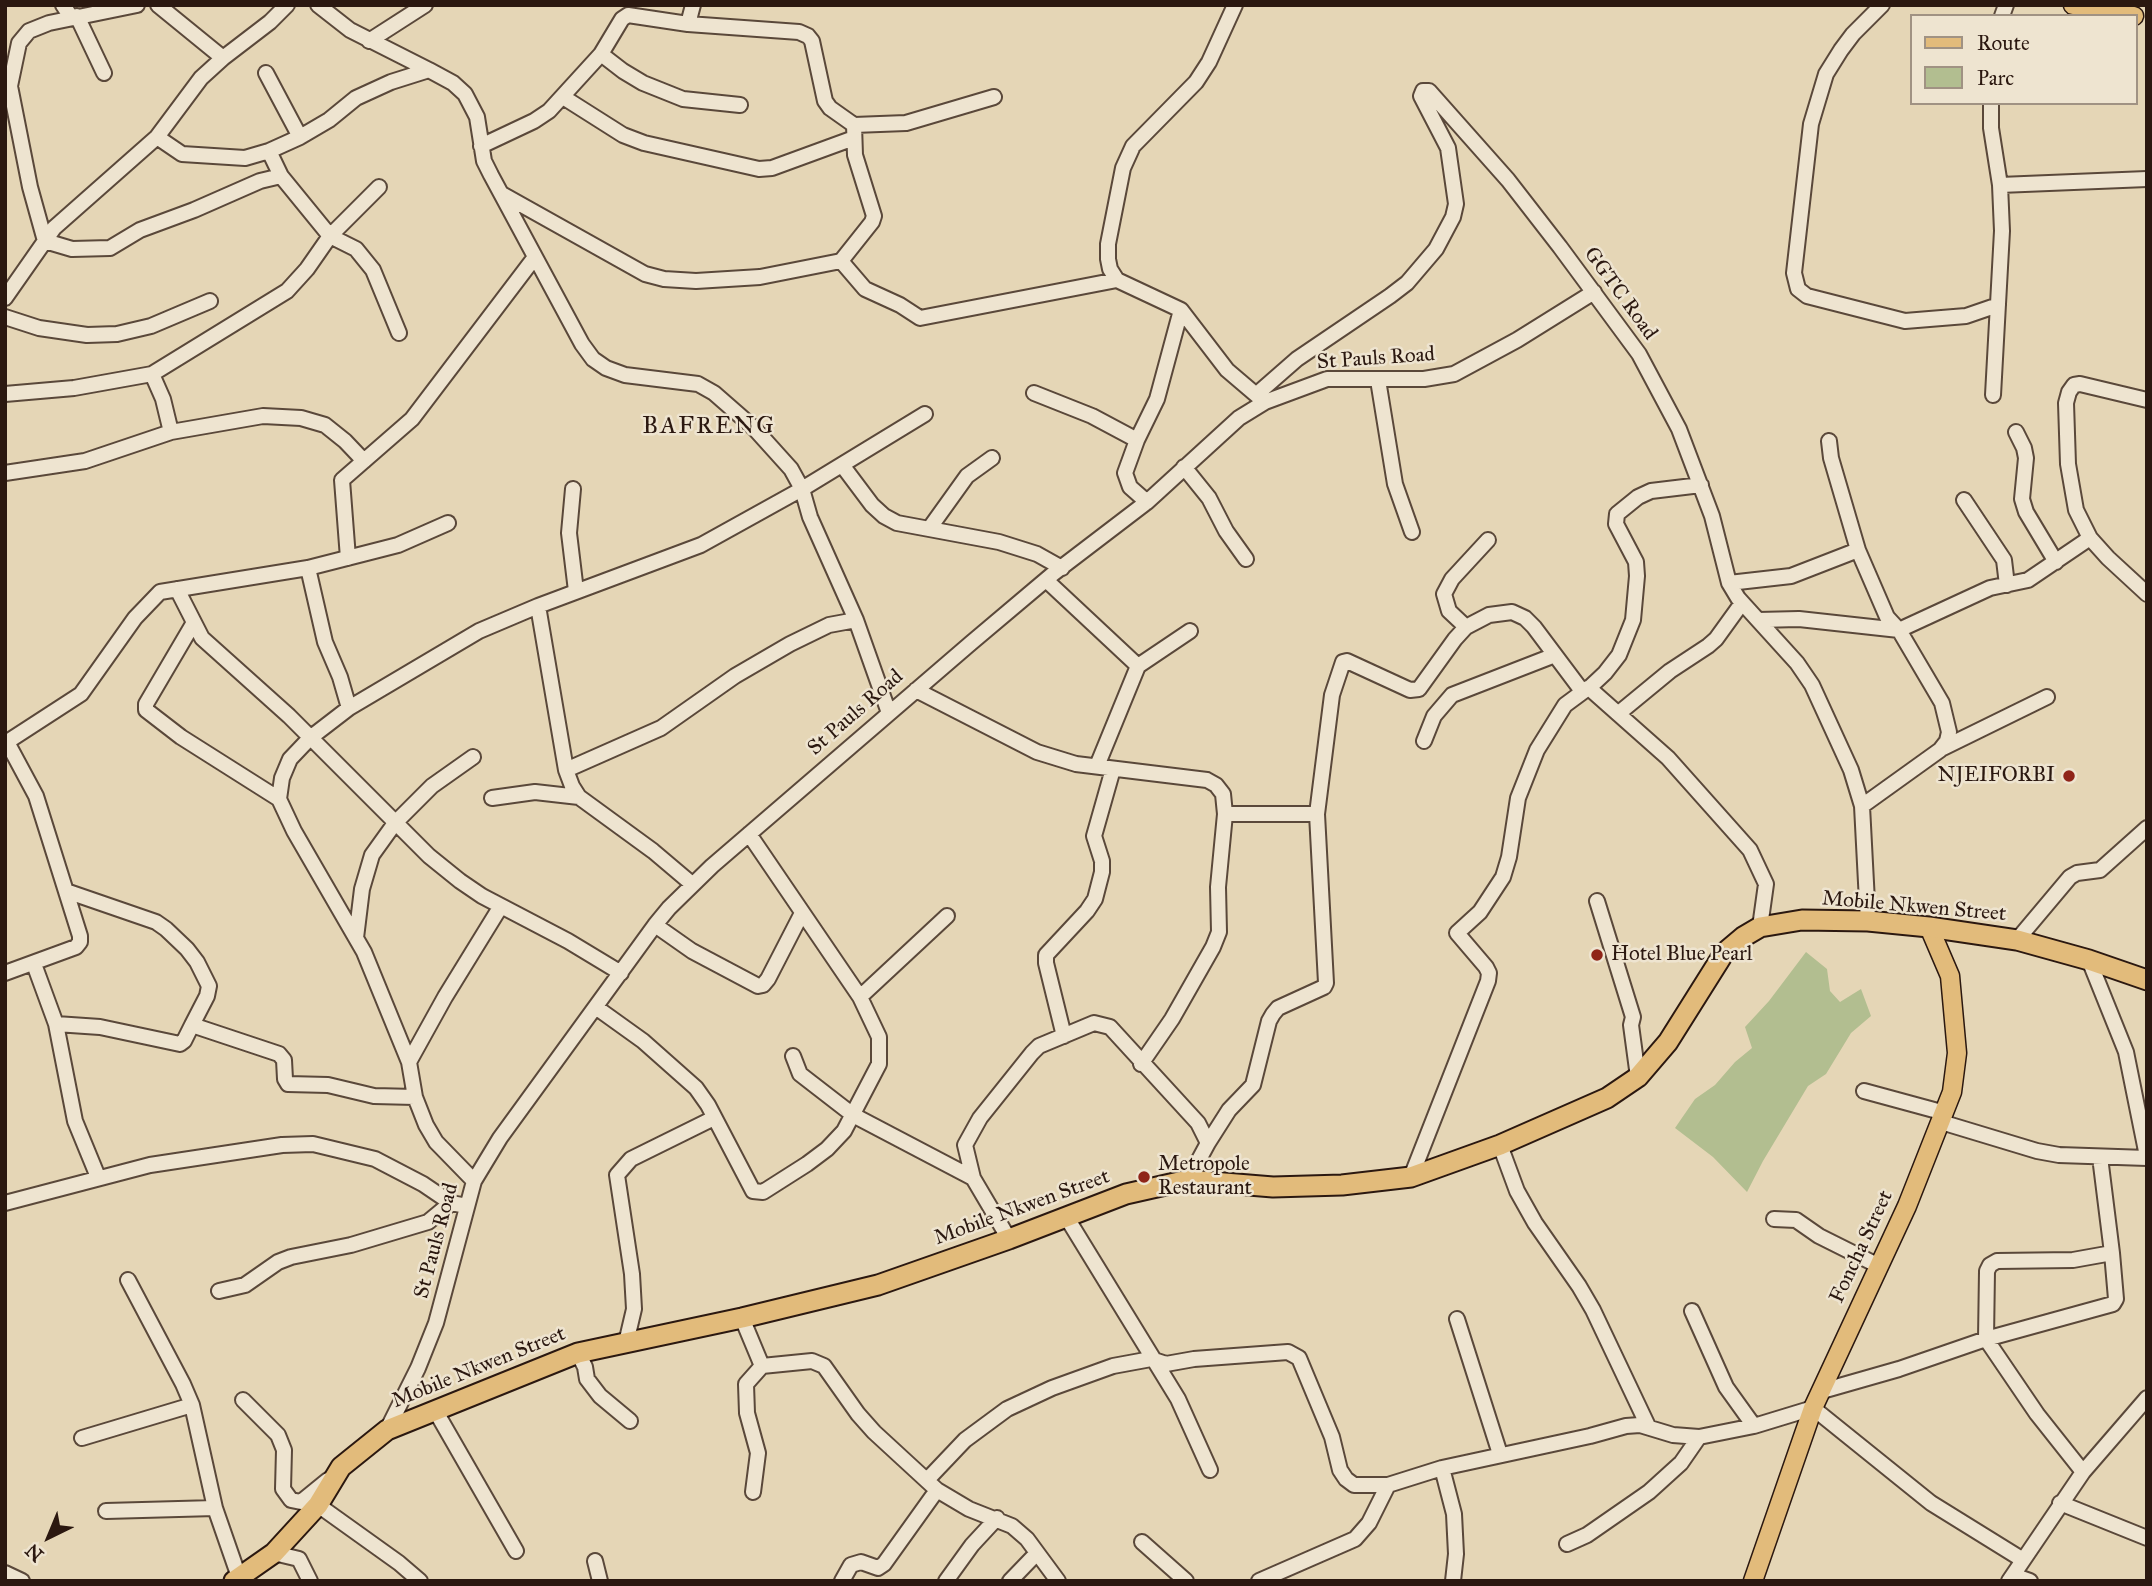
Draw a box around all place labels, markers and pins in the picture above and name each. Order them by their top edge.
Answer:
place label: NJEIFORBI [1938,763,2055,789]
marker: NJEIFORBI [2061,768,2077,784]
place label: Hotel Blue Pearl [1611,942,1753,968]
marker: Hotel Blue Pearl [1589,947,1605,963]
place label: Metropole Restaurant [1158,1152,1252,1202]
marker: Metropole Restaurant [1136,1169,1152,1185]

